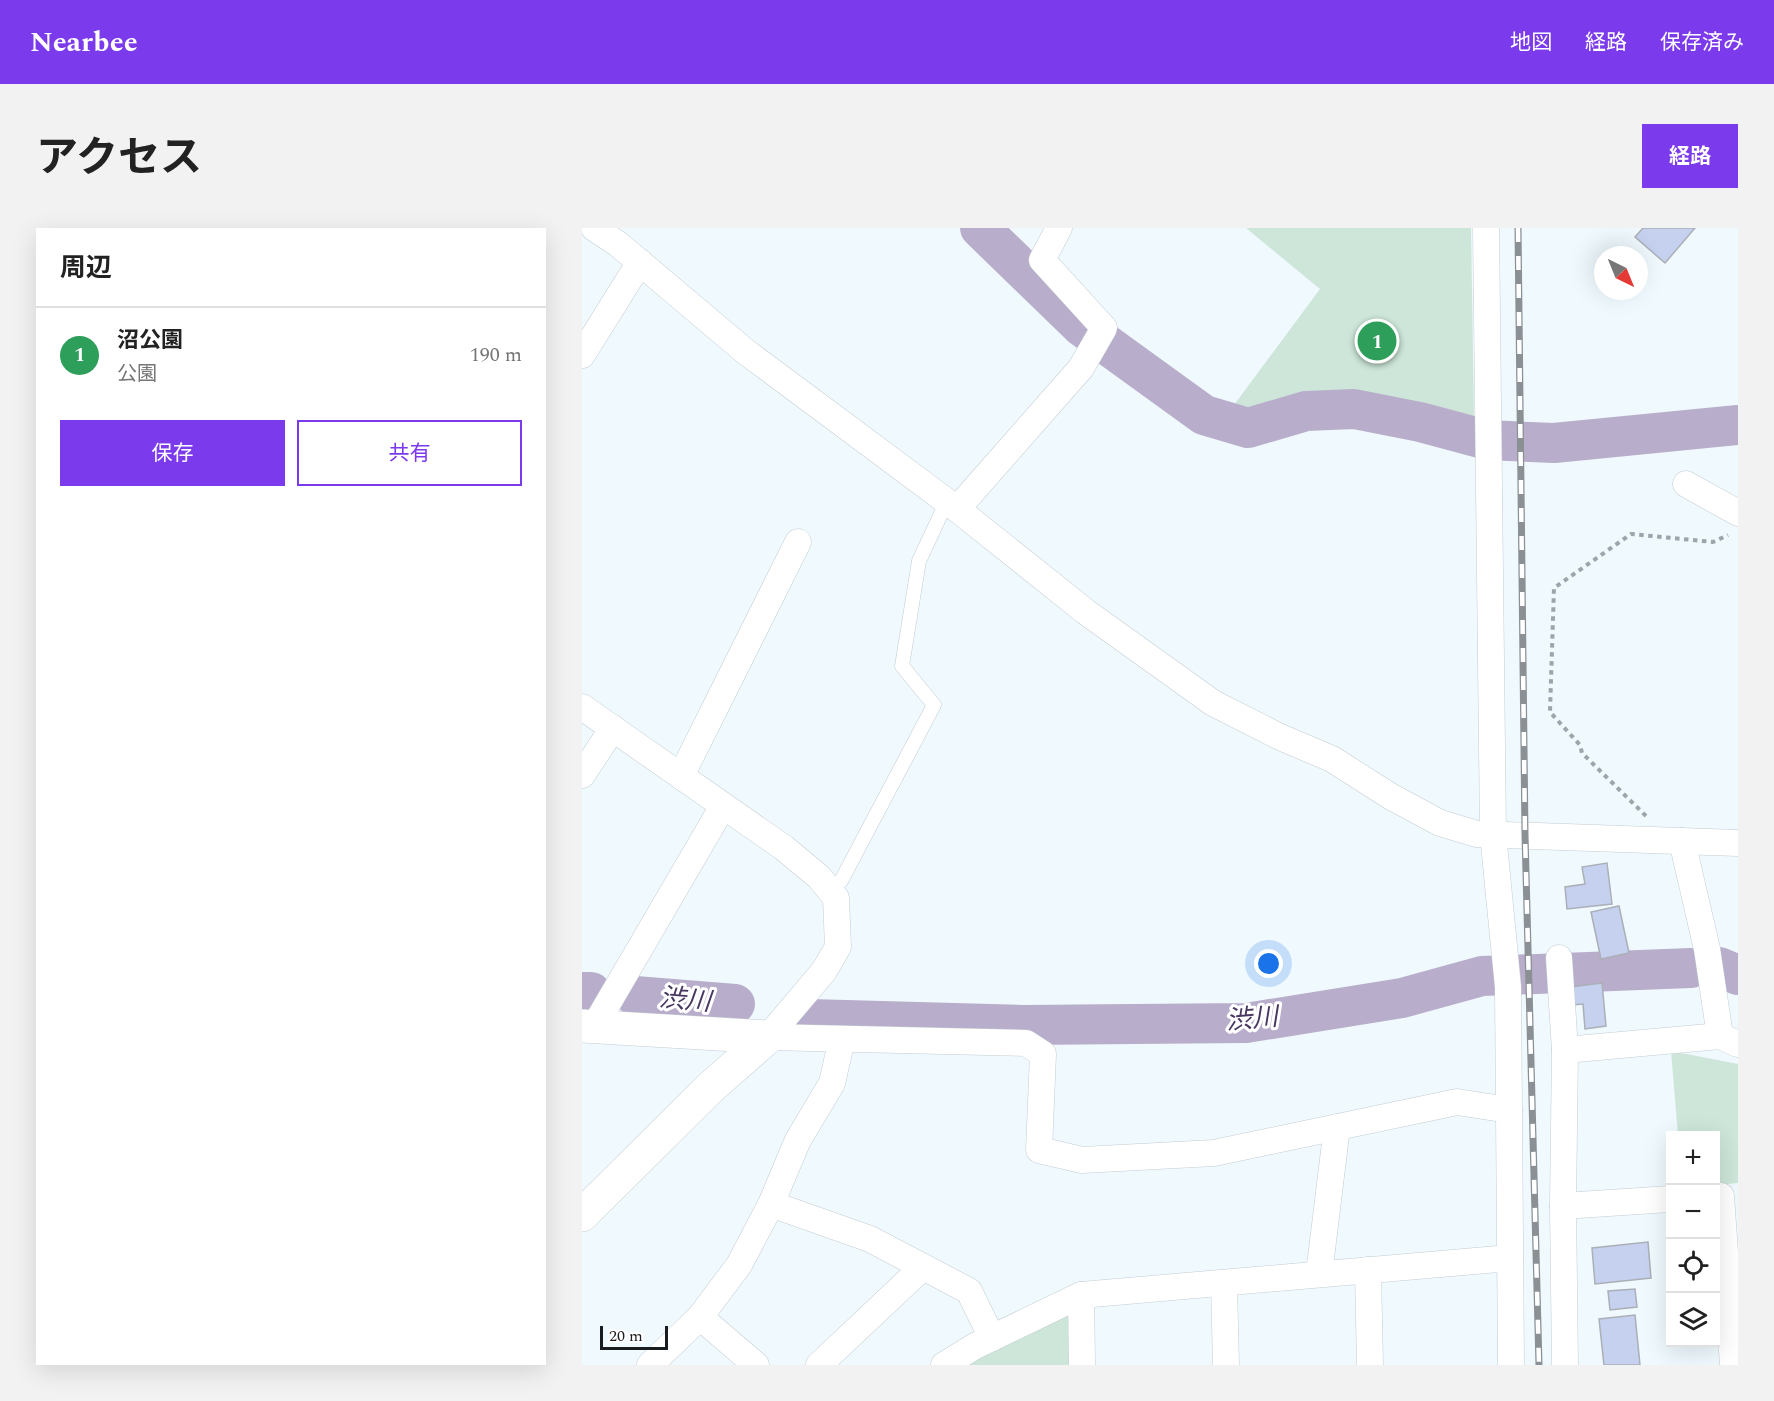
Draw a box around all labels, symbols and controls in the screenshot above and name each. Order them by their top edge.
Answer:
text: Nearbee [30,21,138,64]
text: 地図 [1510,27,1552,59]
text: 経路 [1585,27,1627,59]
text: 保存済み [1660,27,1744,59]
button: 経路 [1642,124,1738,188]
text: アクセス [36,127,202,190]
north arrow [1594,246,1648,300]
text: 周辺 [60,248,112,288]
pin: 1 [1358,318,1396,364]
text: 沼公園 [117,324,183,357]
text: 1 [74,340,85,370]
text: 190 m [470,340,522,370]
text: 公園 [117,359,157,389]
button: 保存 [60,420,285,486]
button: 共有 [297,420,522,486]
your location [1254,949,1283,978]
water label: 渋川 [657,978,716,1022]
water label: 渋川 [1224,997,1283,1041]
map controls [1666,1131,1720,1347]
button: + [1666,1131,1720,1185]
button: − [1666,1185,1720,1239]
button: locate [1666,1239,1720,1293]
button: layers [1666,1293,1720,1347]
scale bar [600,1323,668,1350]
text: 20 m [609,1324,643,1348]

